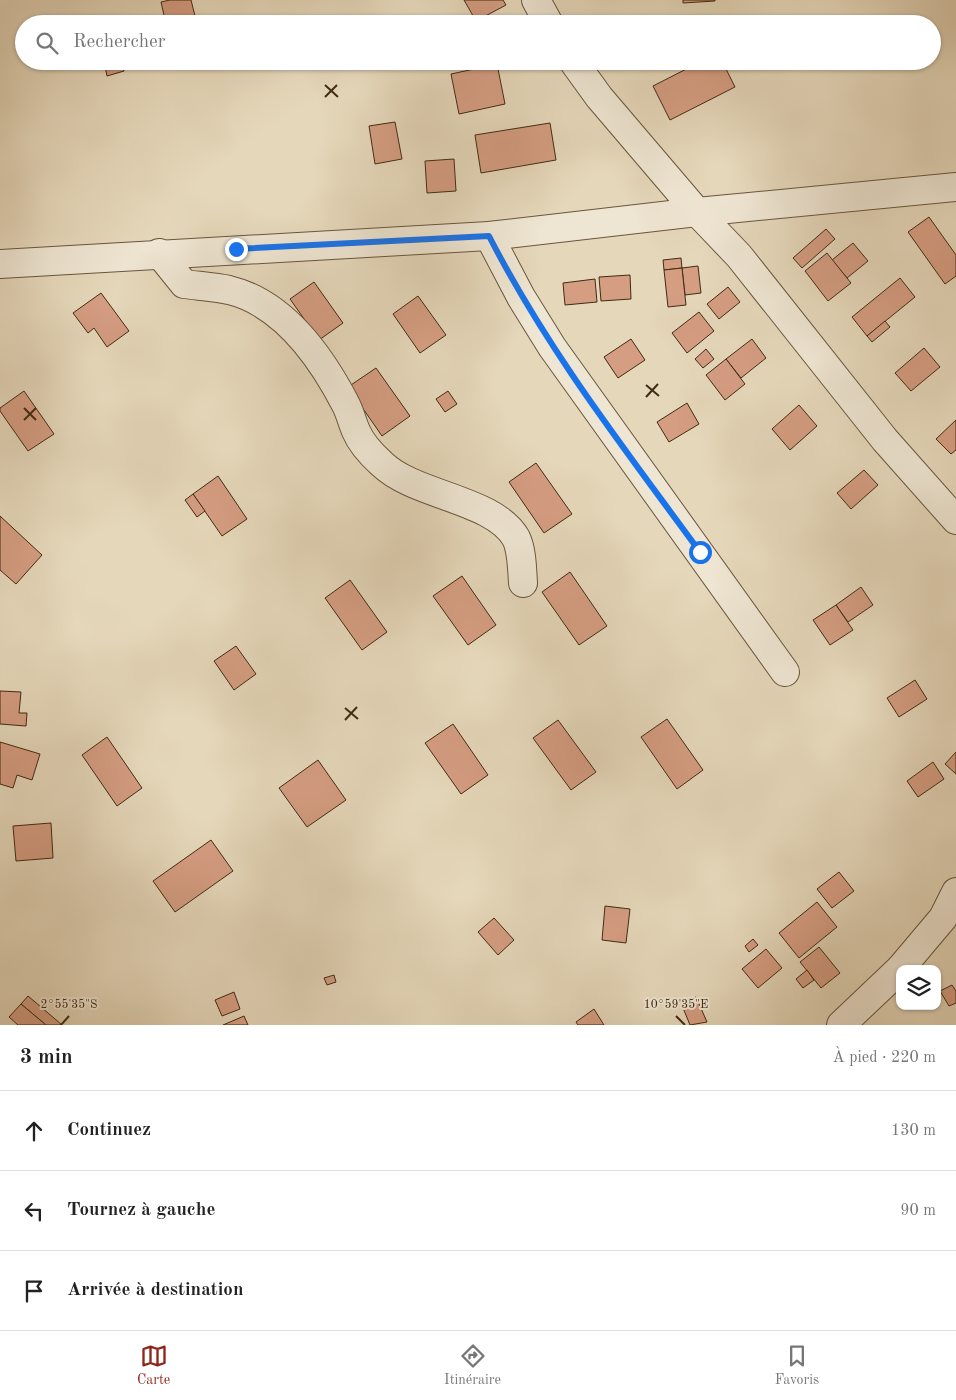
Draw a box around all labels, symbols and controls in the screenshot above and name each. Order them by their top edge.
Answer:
search box [15,15,941,70]
icon: search [33,29,61,57]
text: Rechercher [73,33,166,52]
route end [225,238,248,261]
route start [689,541,712,564]
map controls [896,965,941,1010]
button: layers [896,965,941,1010]
text: 2°55'35"S [41,998,97,1011]
text: 10°59'35"E [644,998,708,1011]
text: 3 min [20,1047,73,1068]
text: À pied · 220 m [833,1050,936,1066]
icon: ahead [20,1117,48,1145]
text: Continuez [67,1121,151,1140]
text: 130 m [891,1123,936,1139]
icon: left [20,1197,48,1225]
text: Tournez à gauche [67,1201,215,1220]
text: 90 m [900,1203,936,1219]
icon: arrive [20,1277,48,1305]
text: Arrivée à destination [67,1281,243,1300]
tab: Carte [137,1342,170,1389]
tab: Itinéraire [444,1342,501,1389]
tab: Favoris [775,1342,819,1389]

